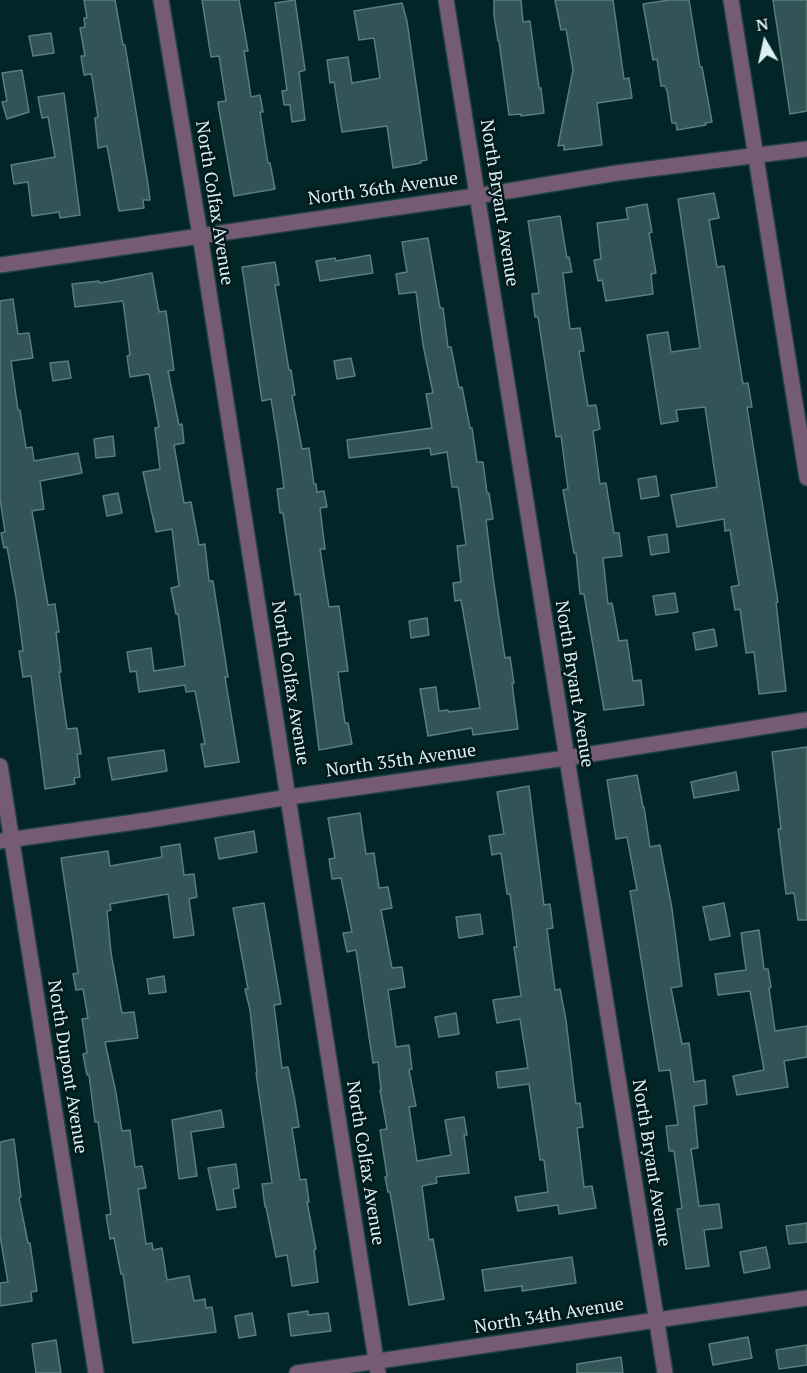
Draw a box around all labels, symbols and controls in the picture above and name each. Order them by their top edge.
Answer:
north arrow [735,12,795,72]
text: N [754,12,770,36]
street label: North Bryant Avenue [475,118,523,288]
street label: North Colfax Avenue [190,119,238,287]
street label: North 36th Avenue [307,168,459,210]
street label: North Colfax Avenue [266,599,314,767]
street label: North Bryant Avenue [550,599,598,769]
street label: North 35th Avenue [325,740,477,782]
street label: North Dupont Avenue [43,979,91,1155]
street label: North Bryant Avenue [627,1078,675,1248]
street label: North Colfax Avenue [341,1079,389,1247]
street label: North 34th Avenue [473,1293,625,1339]

